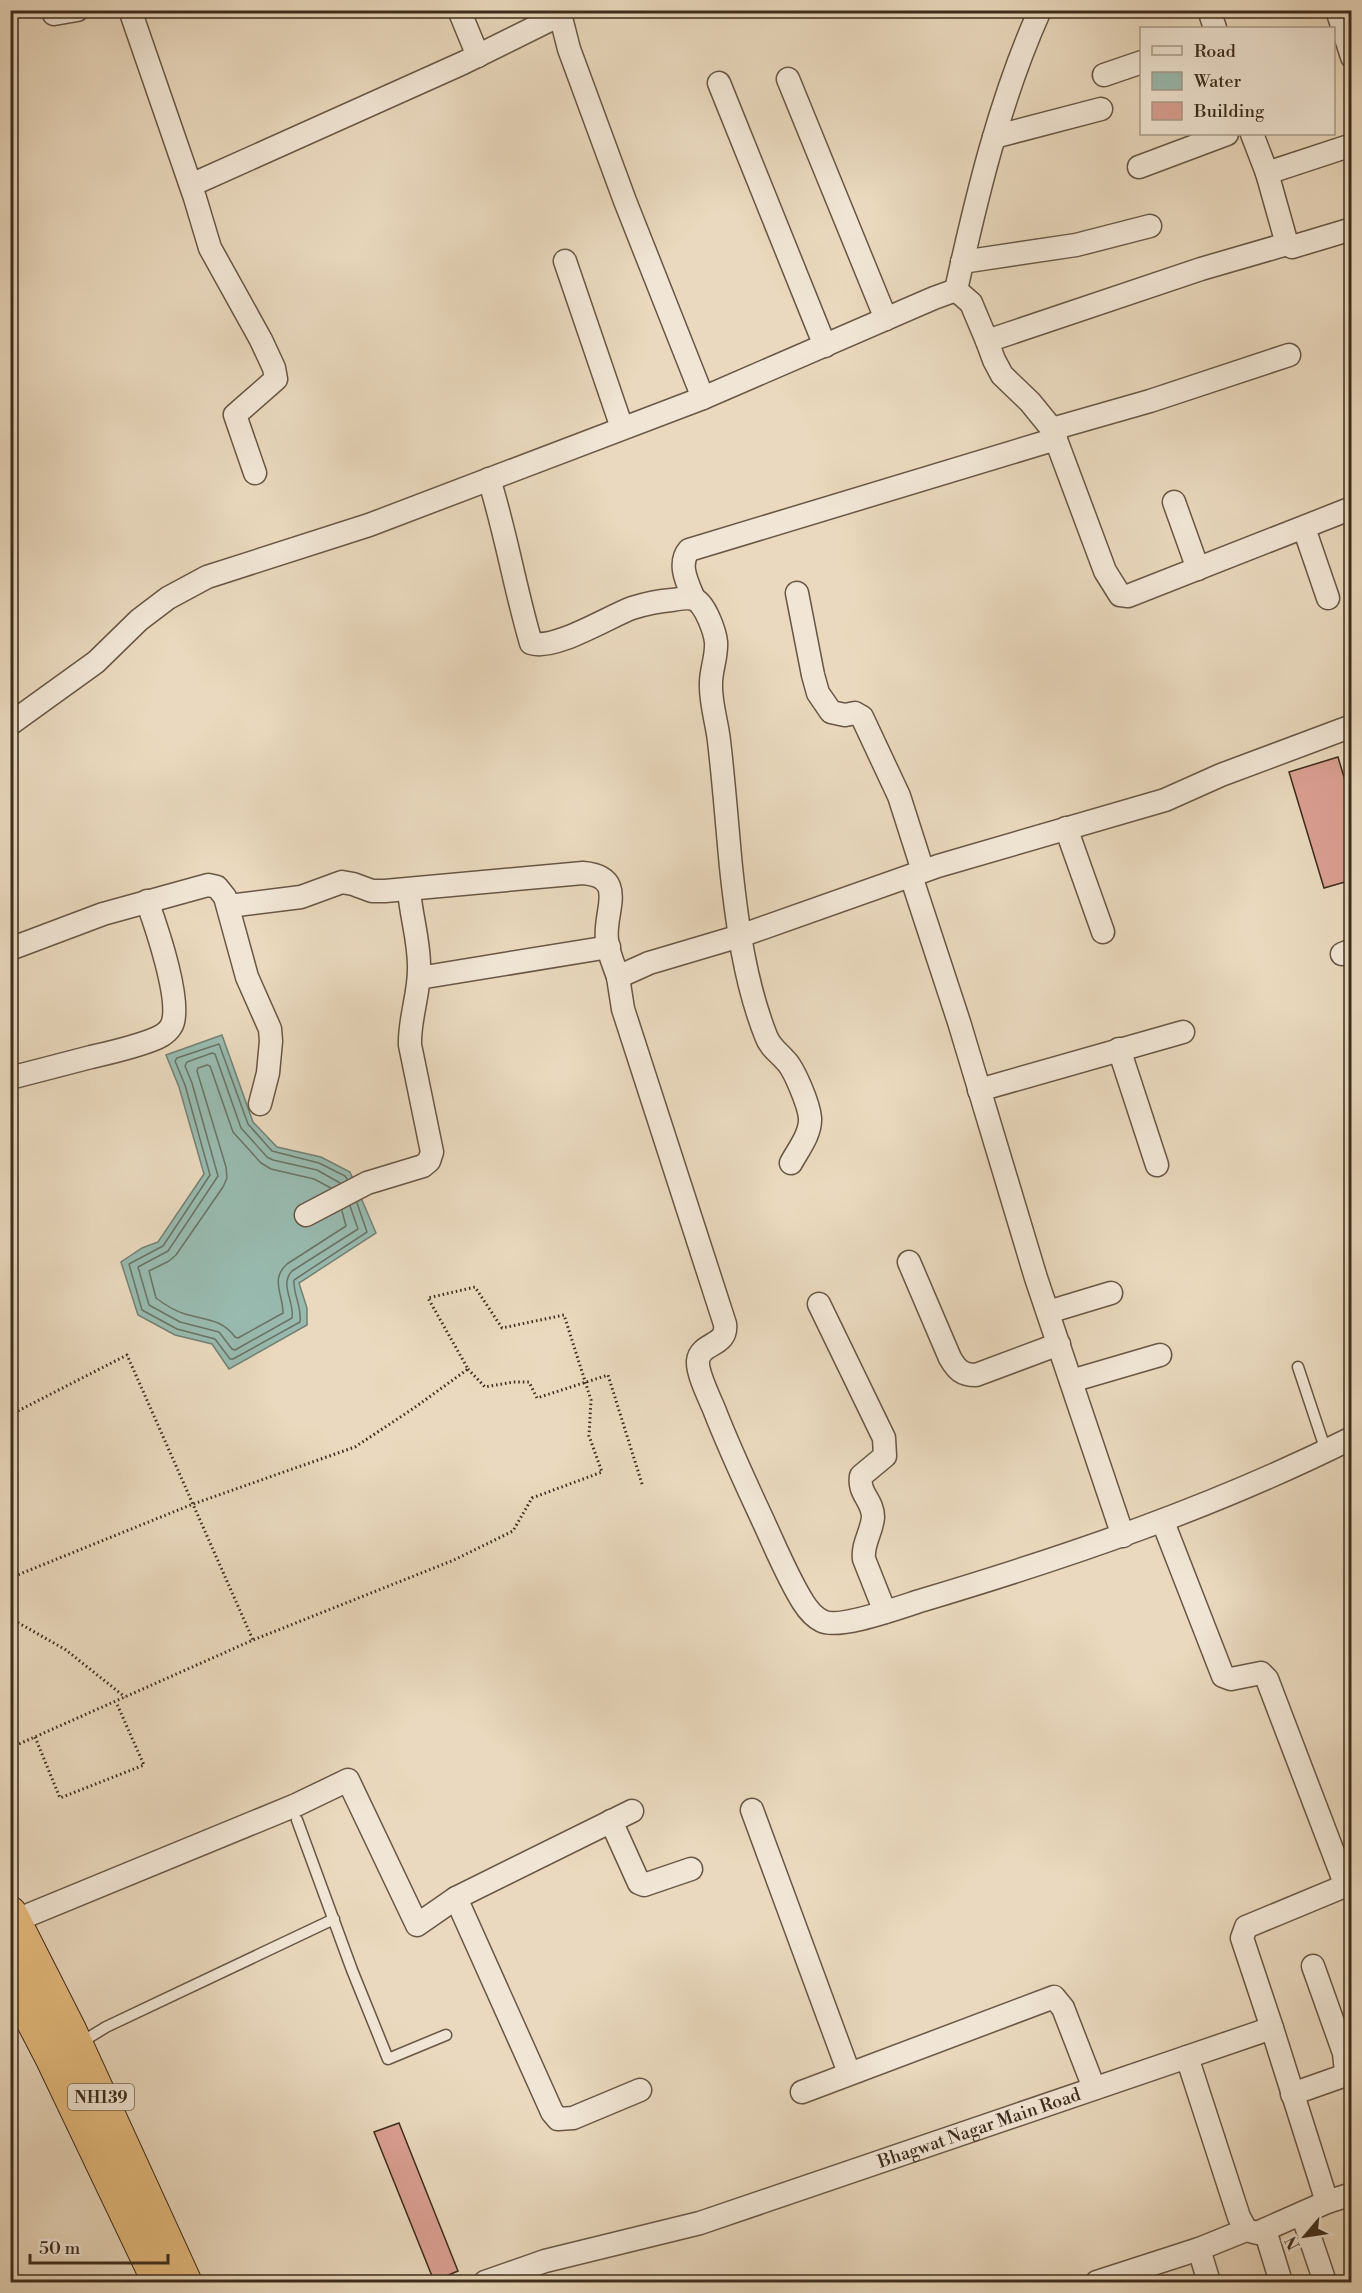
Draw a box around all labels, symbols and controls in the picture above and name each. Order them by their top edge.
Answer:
legend [1140,27,1335,135]
text: Road [1194,40,1237,63]
text: Water [1193,70,1242,93]
text: Building [1193,100,1265,123]
street label: Bhagwat Nagar Main Road [874,2083,1084,2174]
road number: NH139 [68,2084,134,2110]
north arrow [1275,2206,1335,2266]
scale bar [30,2227,168,2265]
text: N [1281,2232,1305,2253]
text: 50 m [39,2237,81,2260]

